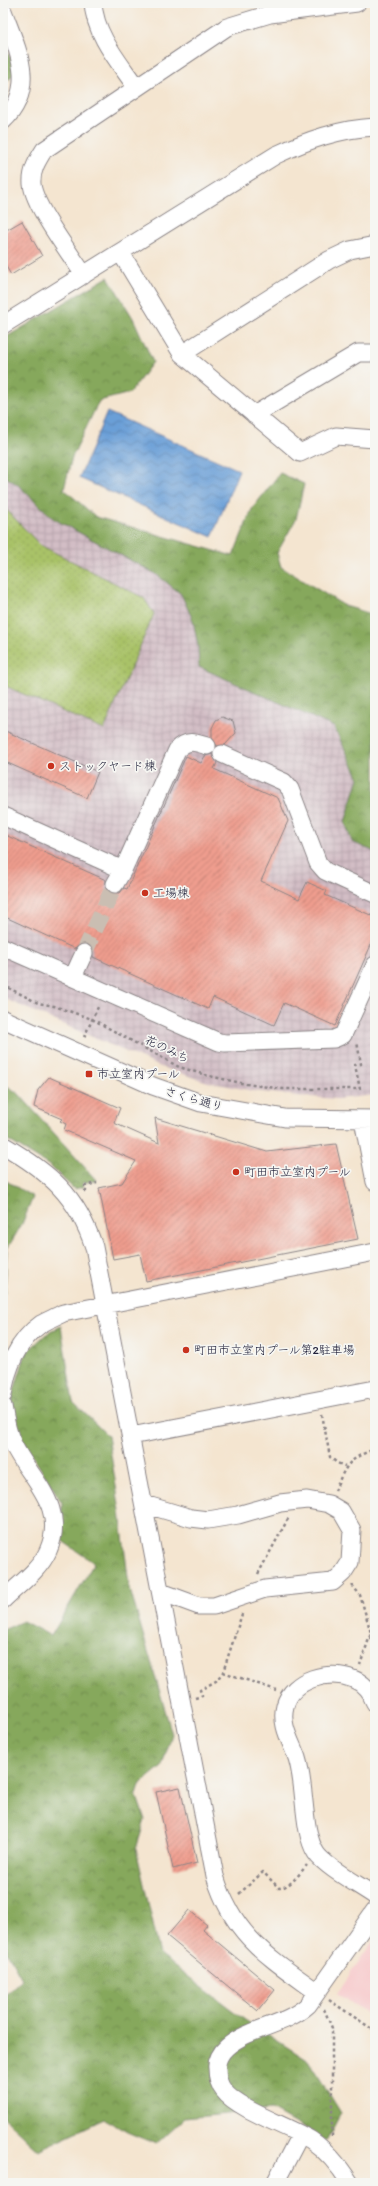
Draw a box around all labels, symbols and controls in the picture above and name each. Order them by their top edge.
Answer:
place label: ストックヤード棟 [59,759,156,773]
marker: ストックヤード棟 [46,761,56,771]
place label: 工場棟 [153,886,189,900]
marker: 工場棟 [140,888,150,898]
street label: 花のみち [143,1032,191,1066]
place label: 市立室内プール [97,1067,180,1081]
marker: 市立室内プール [84,1069,94,1079]
street label: さくら通り [163,1084,225,1114]
place label: 町田市立室内プール [244,1165,351,1179]
marker: 町田市立室内プール [231,1167,241,1177]
place label: 町田市立室内プール第2駐車場 [194,1343,355,1357]
marker: 町田市立室内プール第2駐車場 [181,1345,191,1355]

